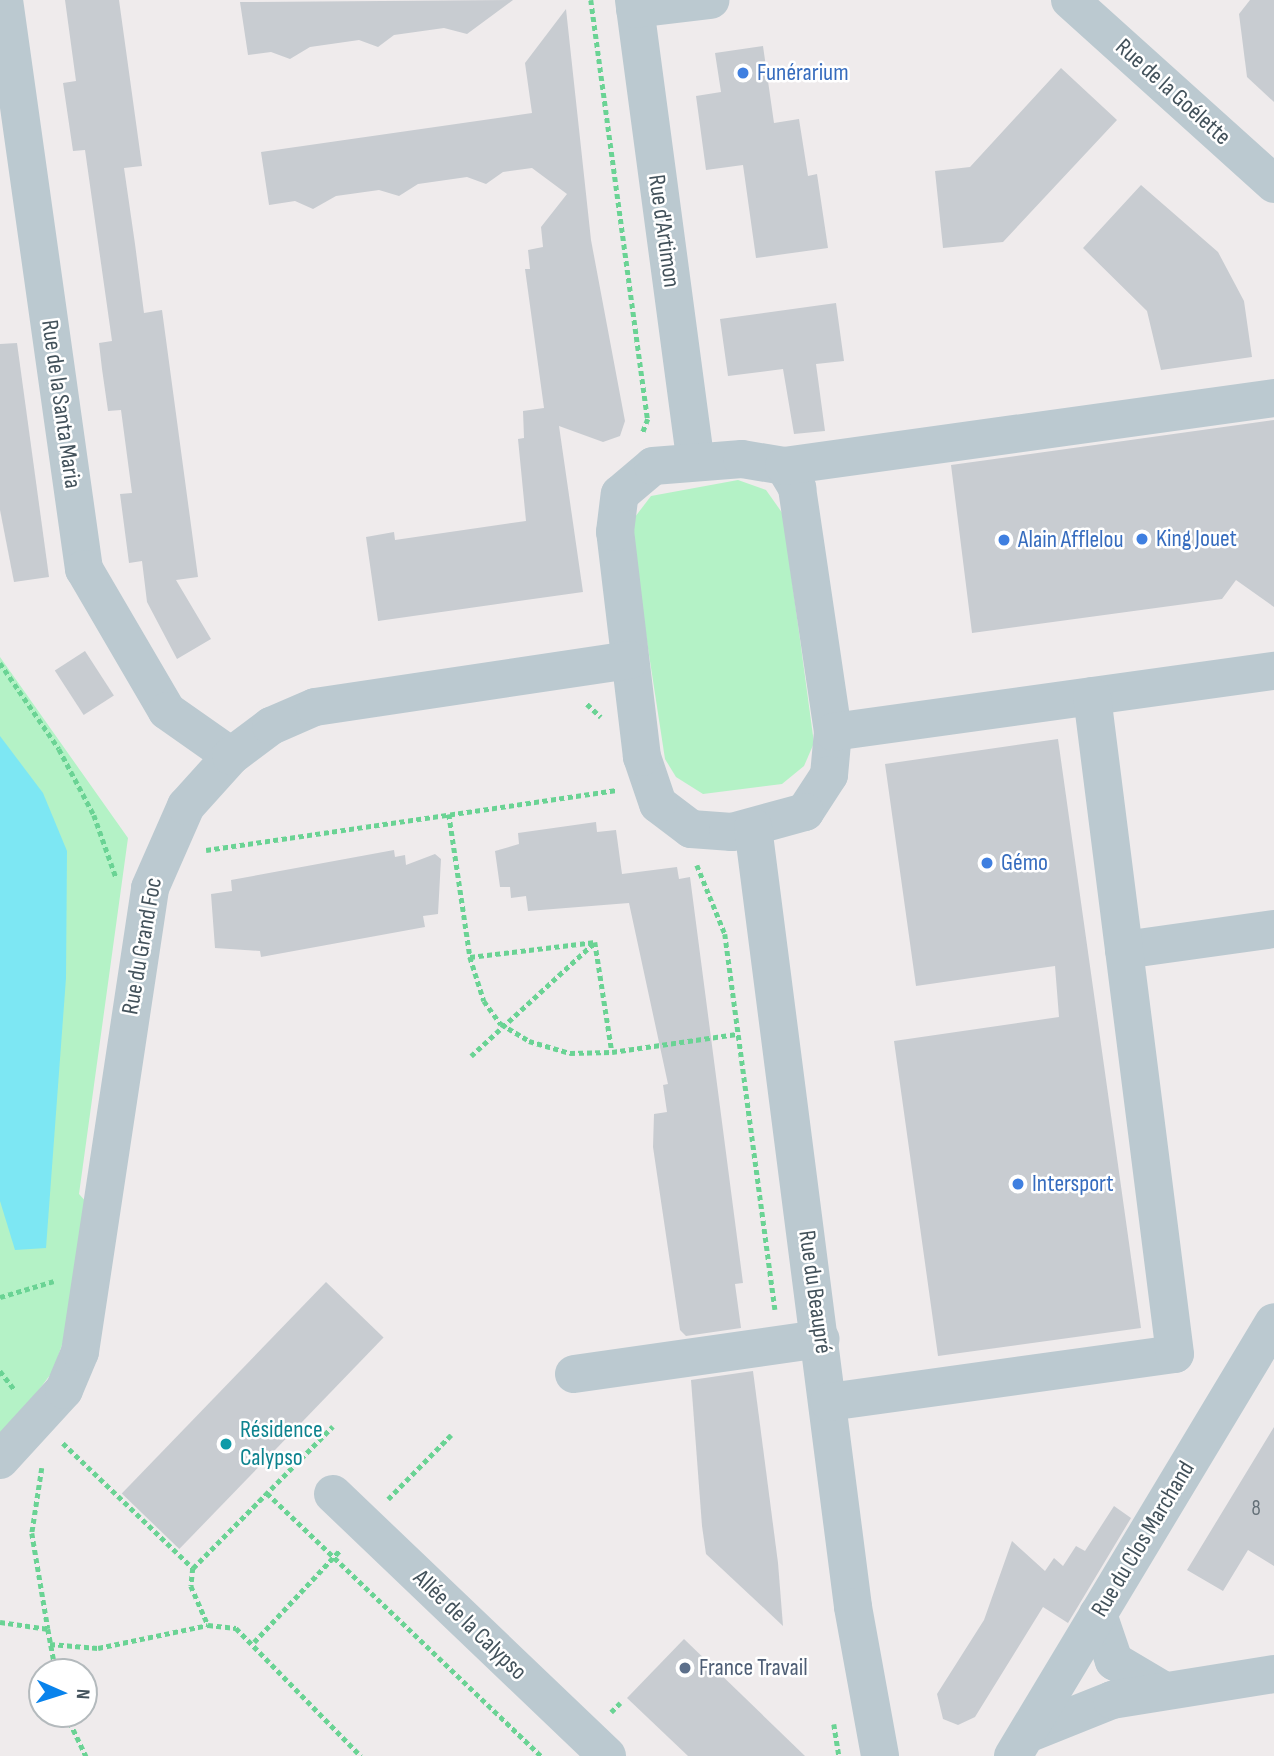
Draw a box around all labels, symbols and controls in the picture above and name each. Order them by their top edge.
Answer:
street label: Rue de la Goélette [1109,33,1237,151]
place label: Funérarium [757,59,849,87]
marker: Funérarium [735,65,751,81]
street label: Rue d'Artimon [642,173,686,289]
street label: Rue de la Santa Maria [35,318,87,490]
place label: King Jouet [1156,525,1237,553]
place label: Alain Afflelou [1018,526,1124,554]
marker: King Jouet [1134,531,1150,547]
marker: Alain Afflelou [996,532,1012,548]
place label: Gémo [1001,849,1048,877]
marker: Gémo [979,855,995,871]
street label: Rue du Grand Foc [116,875,168,1017]
place label: Intersport [1032,1170,1114,1198]
marker: Intersport [1010,1176,1026,1192]
street label: Rue du Beaupré [792,1229,838,1355]
place label: Résidence Calypso [240,1416,323,1472]
marker: Résidence Calypso [218,1436,234,1452]
street label: Rue du Clos Marchand [1085,1456,1201,1622]
house number: 8 [1251,1496,1261,1522]
street label: Allée de la Calypso [407,1564,533,1686]
place label: France Travail [699,1654,808,1682]
north arrow [28,1658,98,1728]
marker: France Travail [677,1660,693,1676]
text: N [71,1688,94,1700]

